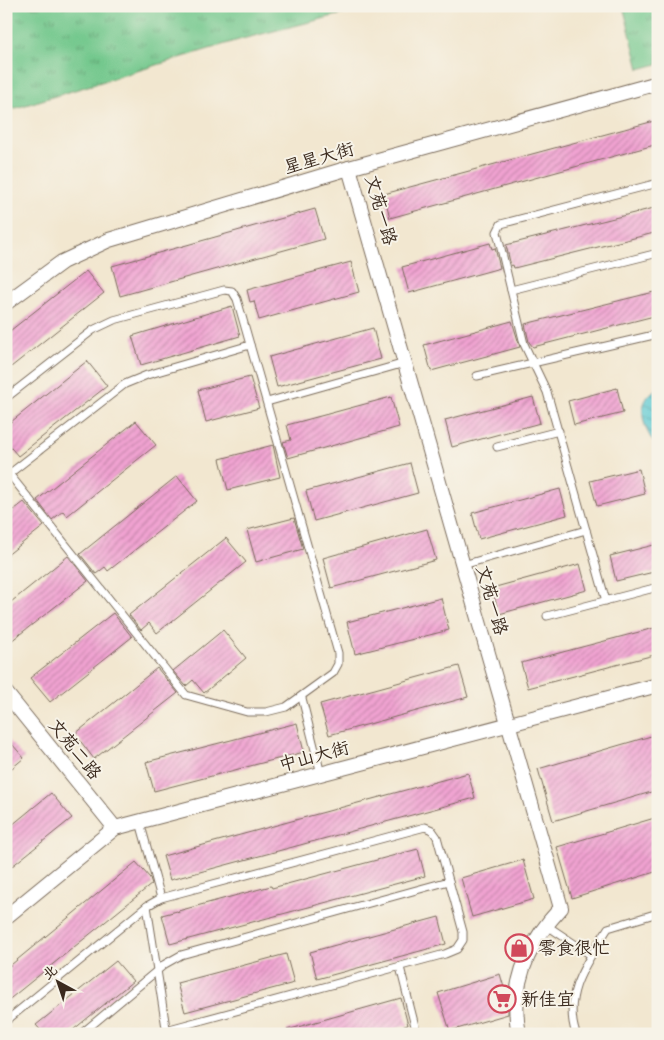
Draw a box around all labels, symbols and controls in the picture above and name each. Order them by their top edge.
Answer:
street label: 星星大街 [281,137,357,180]
street label: 文苑一路 [359,172,402,248]
street label: 文苑一路 [470,562,513,638]
street label: 文苑二路 [42,713,107,785]
street label: 中山大街 [276,735,352,778]
shop icon: 零食很忙 [504,933,534,963]
place label: 零食很忙 [538,936,610,961]
north arrow [32,958,82,1008]
text: 北 [38,961,62,985]
supermarket icon: 新佳宜 [487,984,517,1014]
place label: 新佳宜 [521,987,575,1012]

